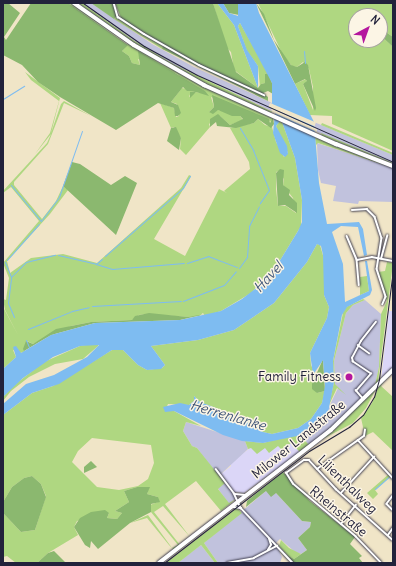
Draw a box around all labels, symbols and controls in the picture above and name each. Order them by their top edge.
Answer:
north arrow [348,8,388,48]
text: N [368,12,383,27]
water label: Havel [250,258,286,296]
place label: Family Fitness [258,369,341,385]
marker: Family Fitness [344,372,354,382]
water label: Herrenlanke [188,396,268,434]
street label: Milower Landstraße [249,398,349,482]
street label: Lilienthalweg [314,453,380,517]
street label: Rheinstraße [306,483,370,541]

